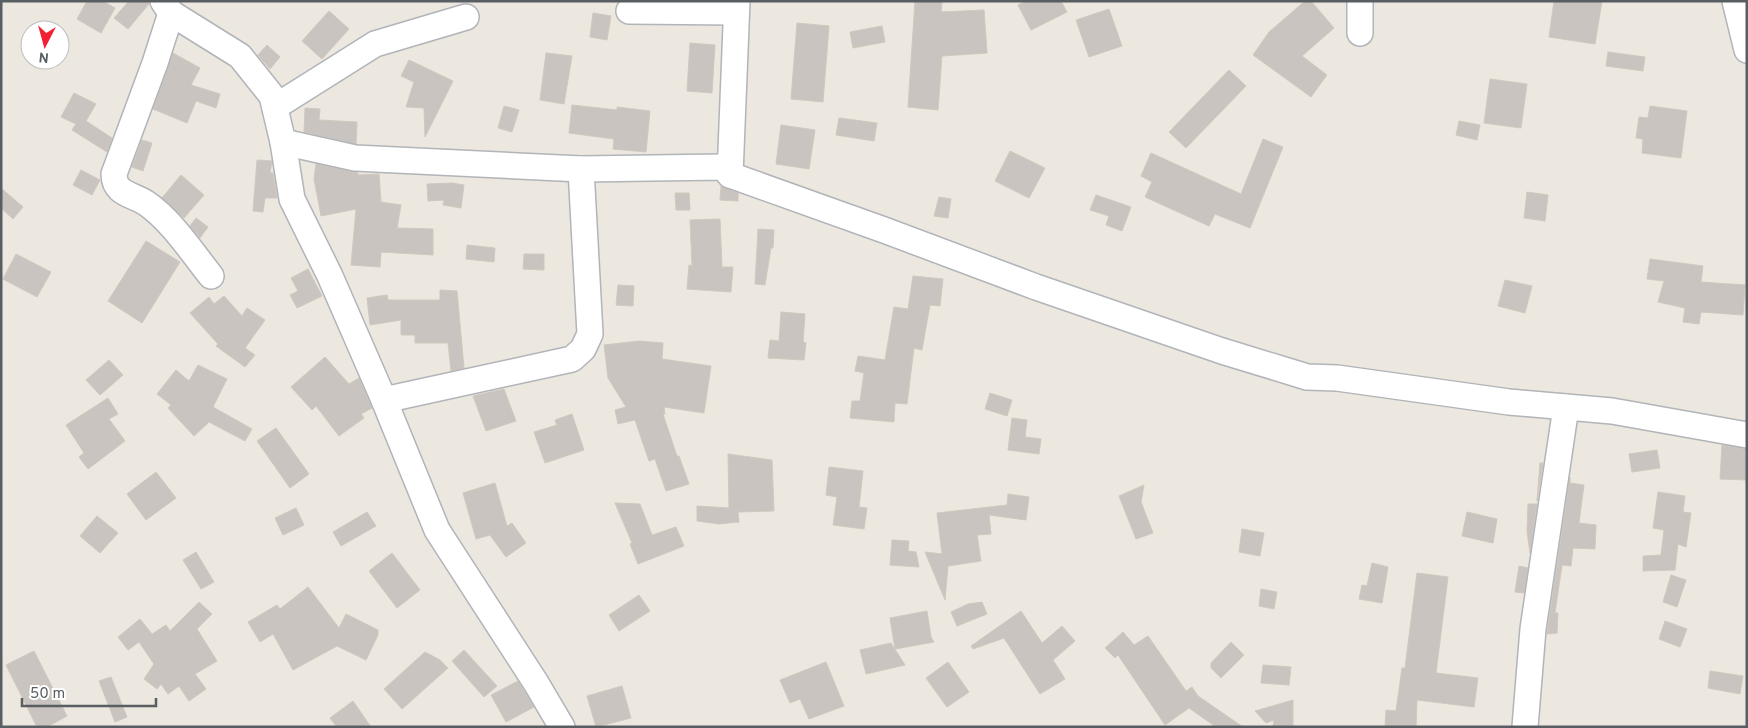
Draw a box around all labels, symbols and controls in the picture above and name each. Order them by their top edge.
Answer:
north arrow [20,20,70,70]
text: N [38,47,50,65]
scale bar [22,676,156,708]
text: 50 m [30,685,65,704]

